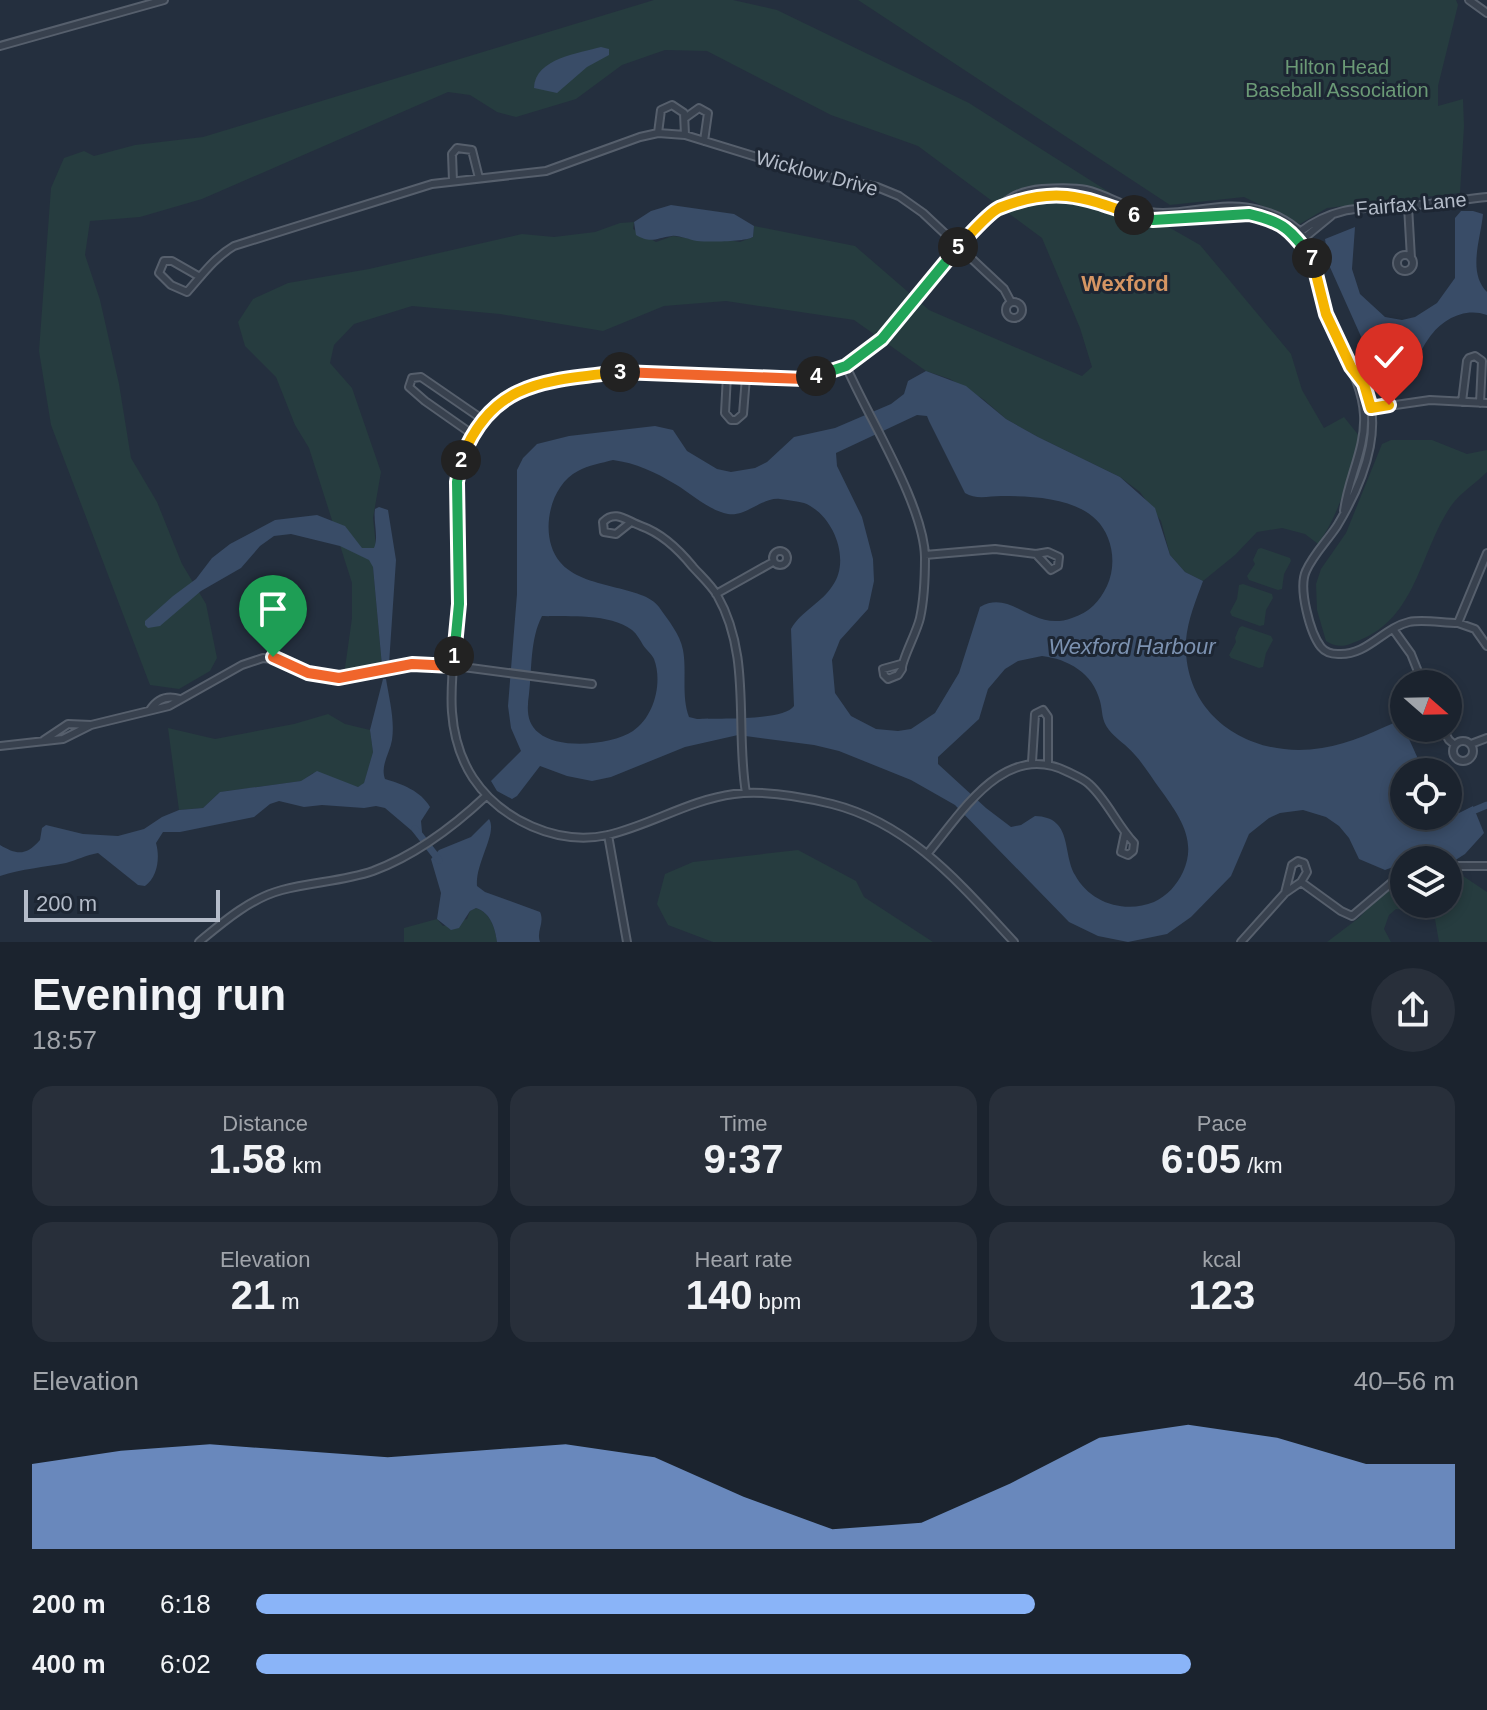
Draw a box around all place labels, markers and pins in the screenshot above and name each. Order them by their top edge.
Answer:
pin: 6 [1114,195,1154,235]
pin: 5 [938,227,978,267]
pin: 7 [1292,238,1332,278]
pin [1355,323,1423,405]
pin: 3 [600,352,640,392]
pin: 4 [796,356,836,396]
pin: 2 [441,440,481,480]
pin [239,575,307,657]
pin: 1 [434,636,474,676]

